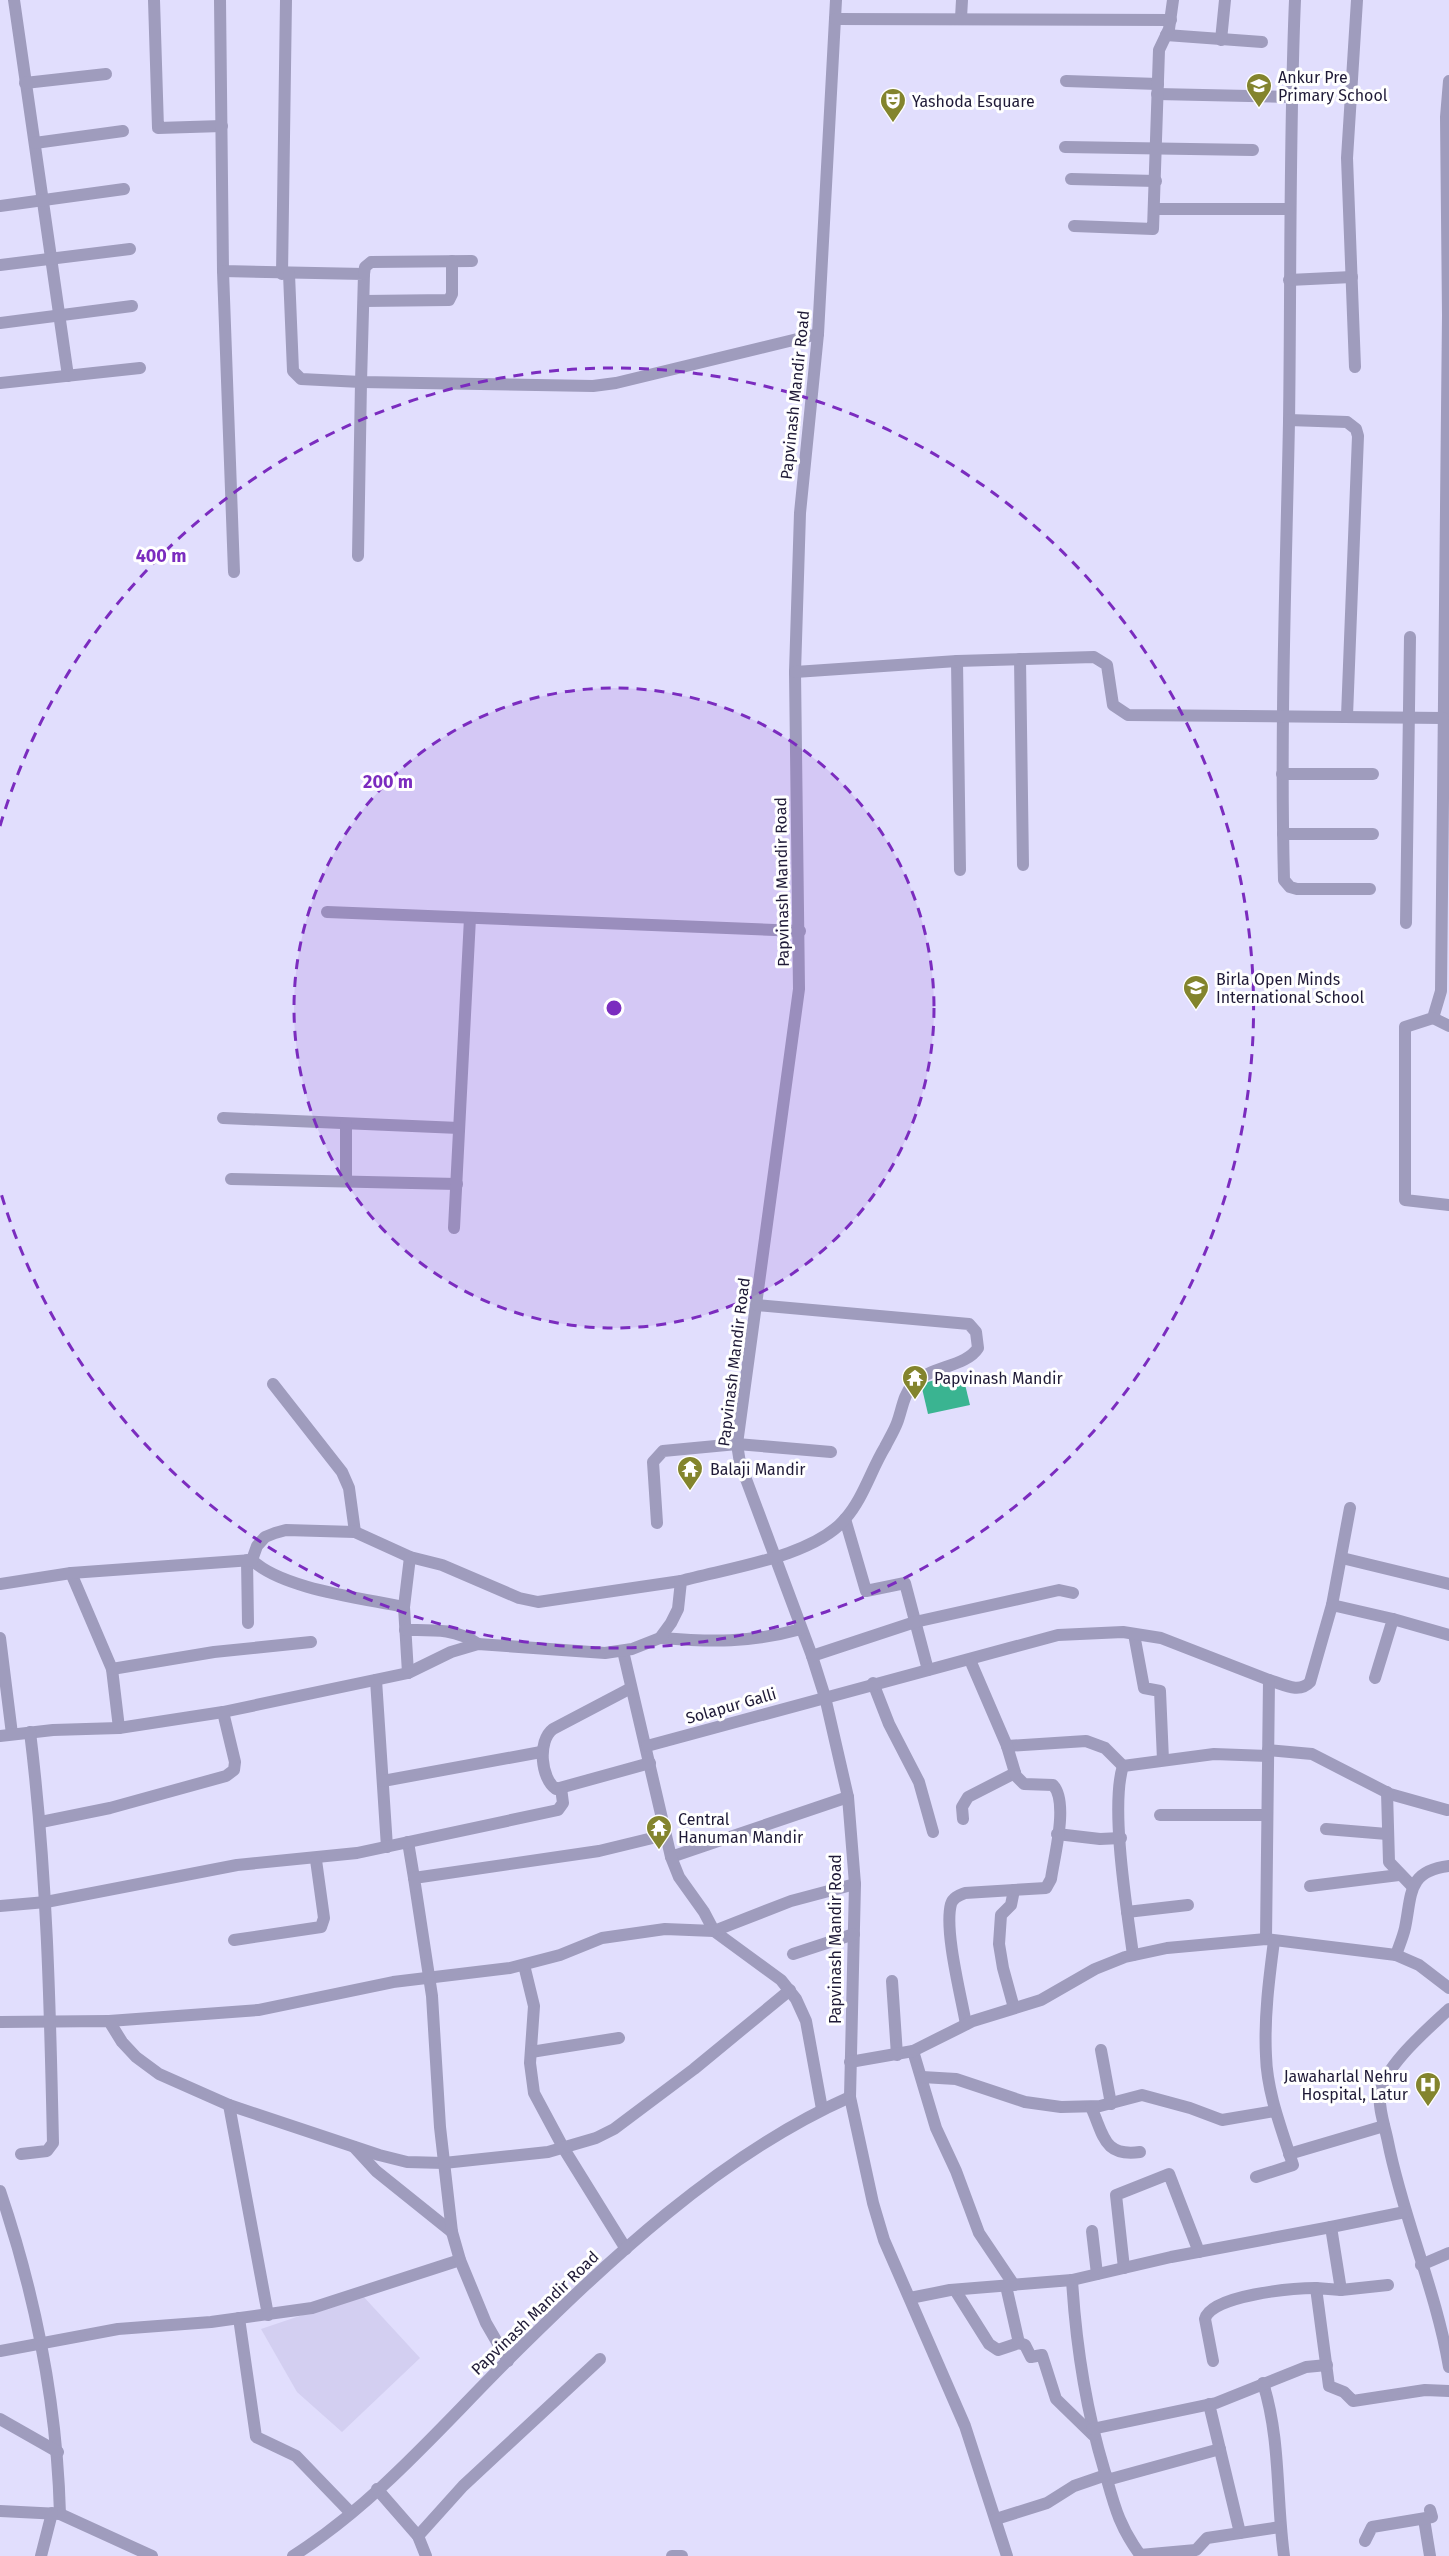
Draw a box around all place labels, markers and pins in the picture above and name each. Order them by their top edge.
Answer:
place label: Ankur Pre Primary School [1278,68,1388,105]
school or university icon: Ankur Pre Primary School [1244,71,1274,109]
theatre icon: Yashoda Esquare [878,86,908,124]
place label: Yashoda Esquare [912,92,1035,111]
place label: Birla Open Minds International School [1216,970,1365,1007]
school or university icon: Birla Open Minds International School [1181,973,1211,1011]
centre of rings [604,998,624,1018]
temple icon: Papvinash Mandir [900,1363,930,1401]
place label: Papvinash Mandir [934,1369,1064,1388]
temple icon: Balaji Mandir [675,1454,705,1492]
place label: Balaji Mandir [710,1460,806,1479]
place label: Central Hanuman Mandir [678,1810,804,1847]
temple icon: Central Hanuman Mandir [644,1813,674,1851]
place label: Jawaharlal Nehru Hospital, Latur [1284,2067,1409,2104]
hospital icon: Jawaharlal Nehru Hospital, Latur [1413,2070,1443,2108]

